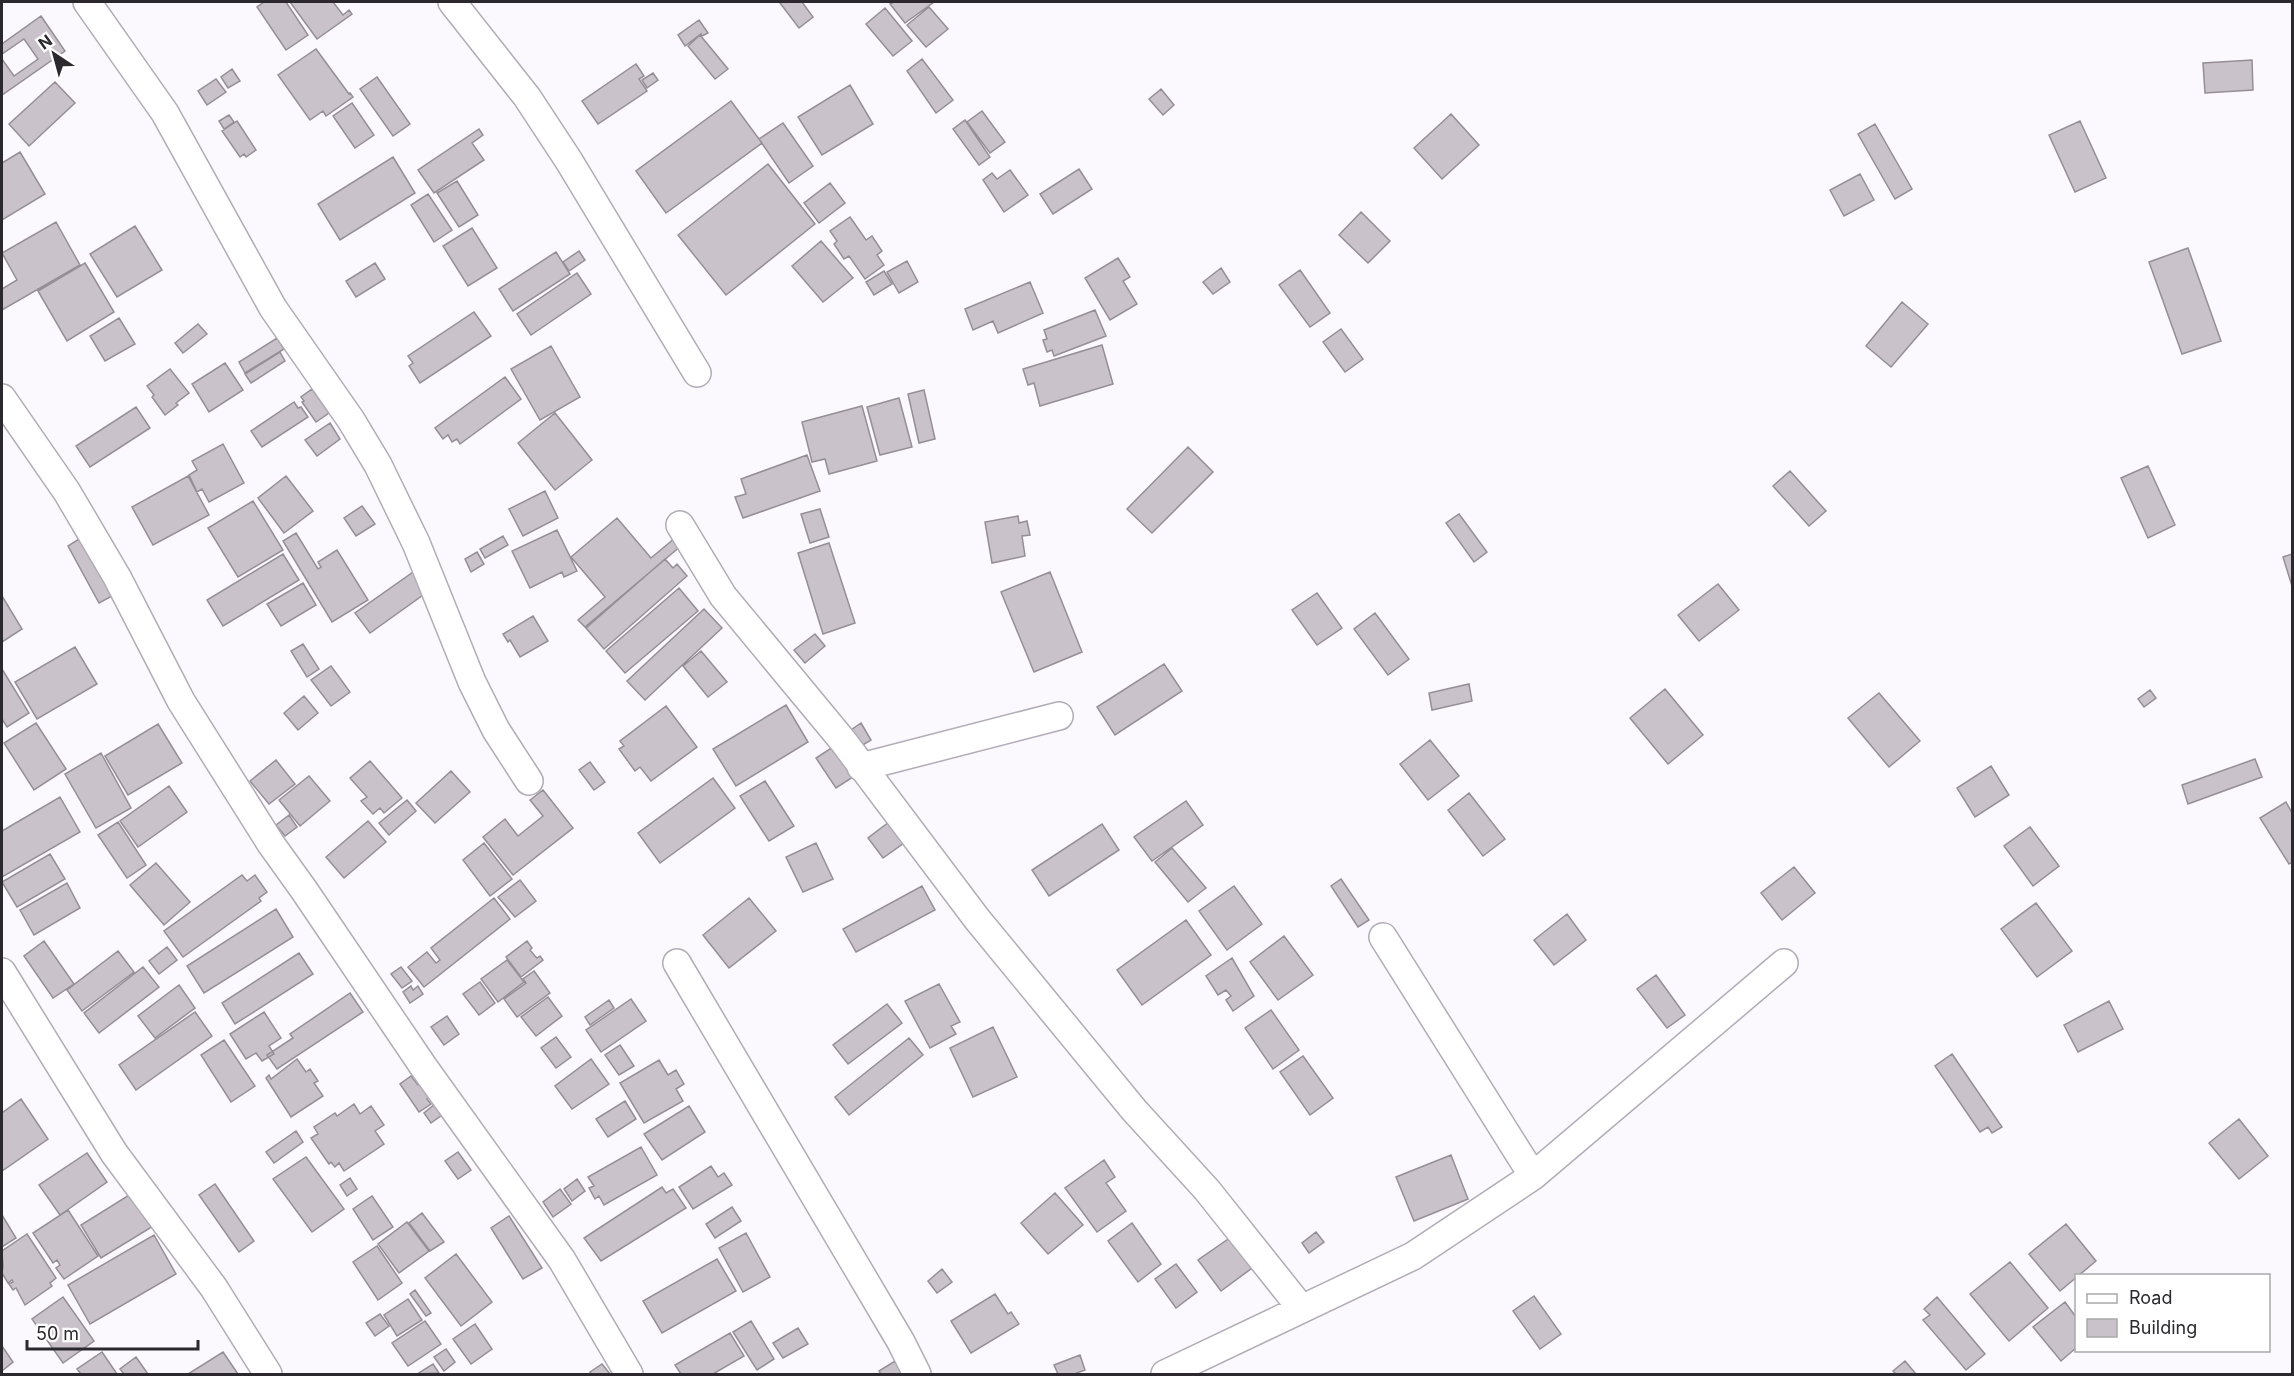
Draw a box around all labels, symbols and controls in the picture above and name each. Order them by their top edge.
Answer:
north arrow [24,24,84,84]
text: N [34,30,56,54]
legend [2075,1274,2270,1352]
text: Road [2129,1287,2172,1308]
scale bar [27,1313,198,1351]
text: Building [2129,1317,2197,1338]
text: 50 m [36,1323,79,1344]

